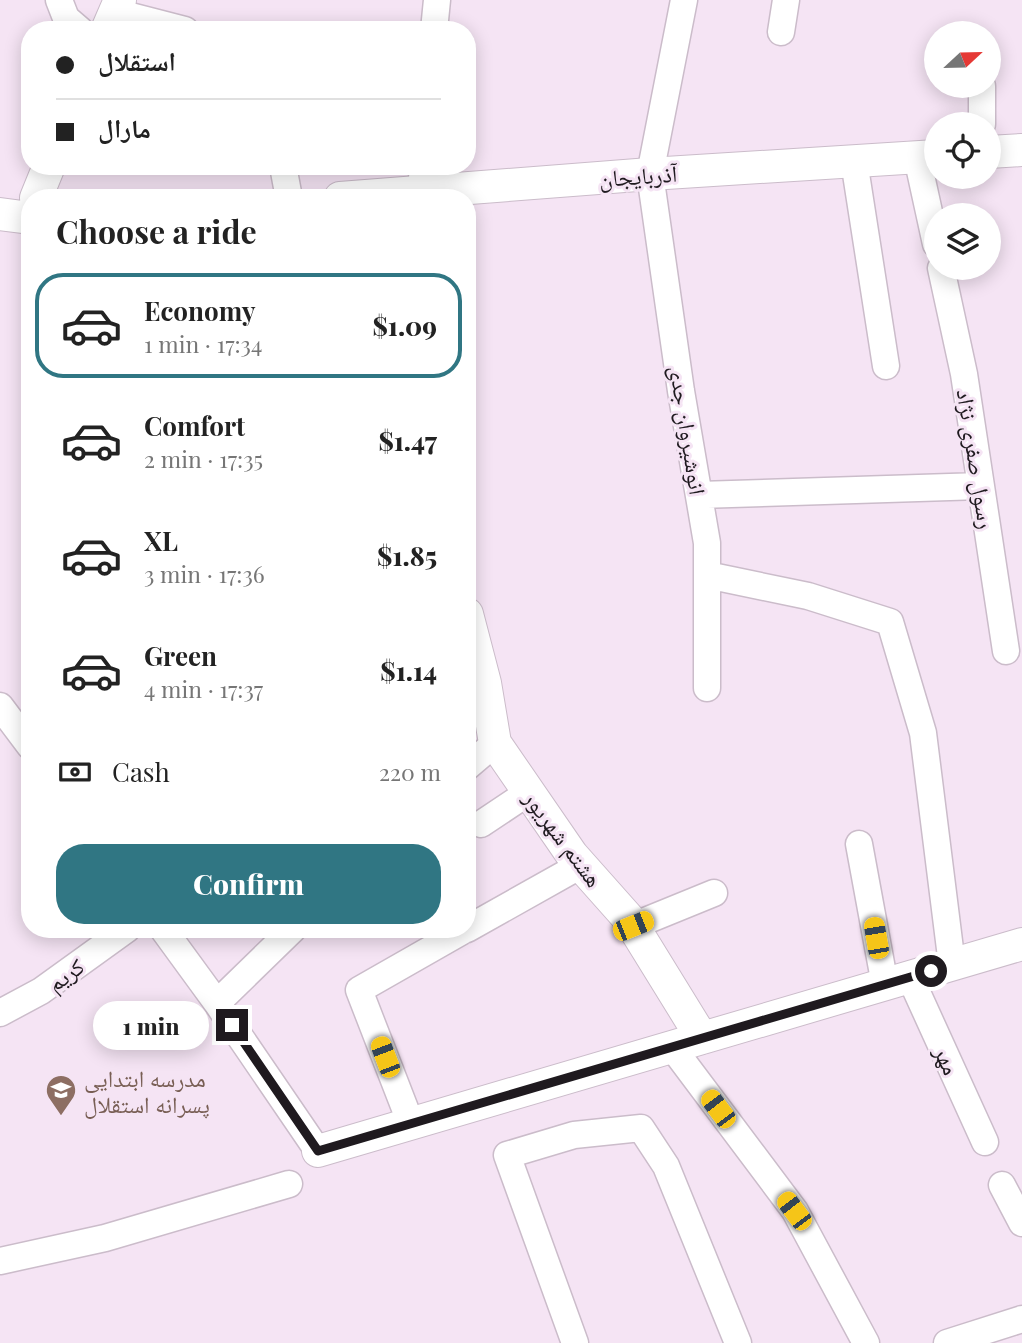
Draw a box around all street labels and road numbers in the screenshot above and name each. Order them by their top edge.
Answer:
street label: آذربایجان [598,157,679,193]
street label: انوشیروان جدی [663,363,715,497]
street label: رسول صفری نژاد [951,387,1003,531]
street label: هشتم شهریور [515,782,611,894]
street label: کریم [40,950,91,1000]
street label: مهر [928,1040,968,1079]

